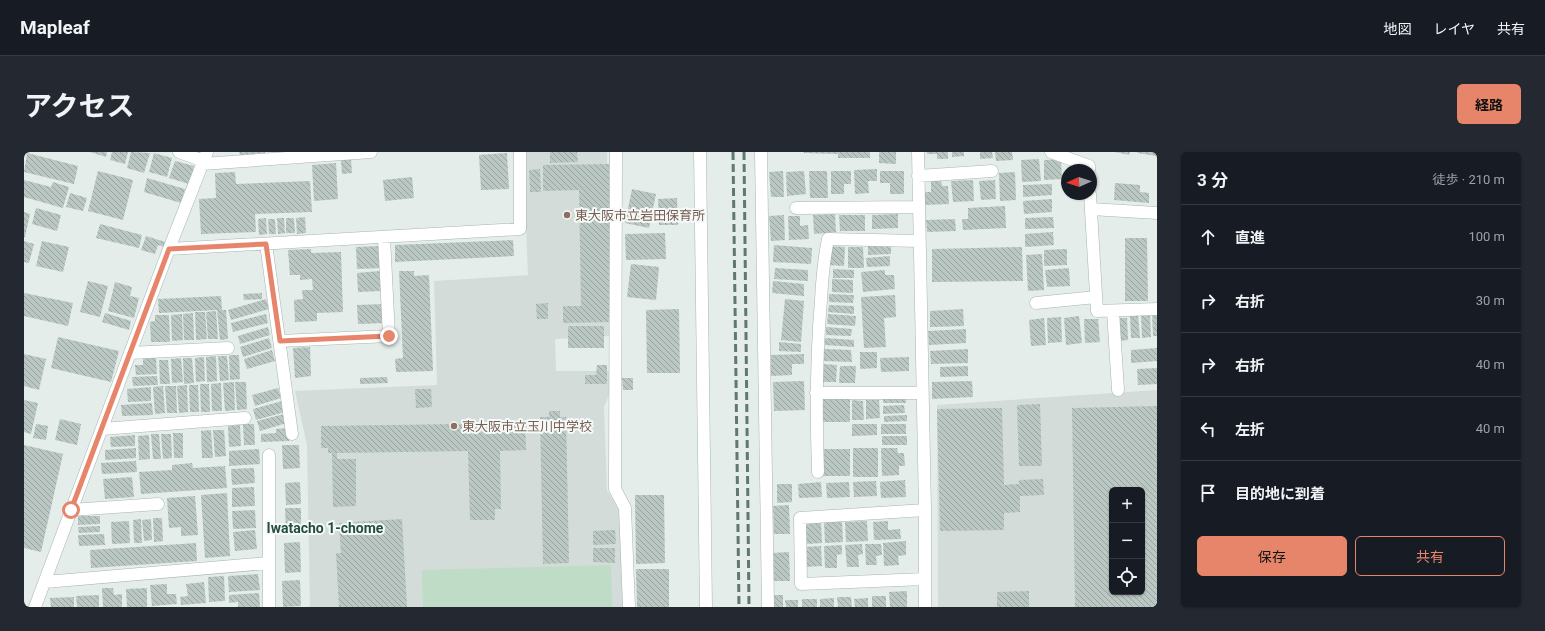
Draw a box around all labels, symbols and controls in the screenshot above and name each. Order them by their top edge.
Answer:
text: Mapleaf [20,16,90,39]
text: 地図 [1383,21,1411,37]
text: レイヤ [1433,21,1475,37]
text: 共有 [1497,21,1525,37]
button: 経路 [1457,84,1521,124]
text: アクセス [24,90,135,123]
north arrow [1061,164,1097,200]
text: 3 分 [1197,170,1228,190]
text: 徒歩 · 210 m [1433,172,1505,187]
place label: 東大阪市立岩田保育所 [575,208,705,223]
marker: 東大阪市立岩田保育所 [562,210,572,220]
icon: ahead [1197,226,1219,248]
text: 直進 [1235,229,1265,247]
text: 100 m [1468,229,1505,244]
icon: right [1197,290,1219,312]
text: 右折 [1235,293,1265,311]
text: 30 m [1476,293,1505,308]
route end [380,327,398,345]
icon: right [1197,354,1219,376]
text: 右折 [1235,357,1265,375]
text: 40 m [1476,357,1505,372]
icon: left [1197,418,1219,440]
place label: 東大阪市立玉川中学校 [462,419,592,434]
marker: 東大阪市立玉川中学校 [449,421,459,431]
text: 左折 [1235,421,1265,439]
text: 40 m [1476,421,1505,436]
icon: arrive [1197,482,1219,504]
text: 目的地に到着 [1235,485,1325,503]
map controls [1109,487,1145,595]
button: + [1109,487,1145,523]
route start [62,501,80,519]
district label: Iwatacho 1-chome [267,520,384,536]
button: − [1109,523,1145,559]
button: 保存 [1197,536,1347,576]
button: 共有 [1355,536,1505,576]
button: locate [1109,559,1145,595]

